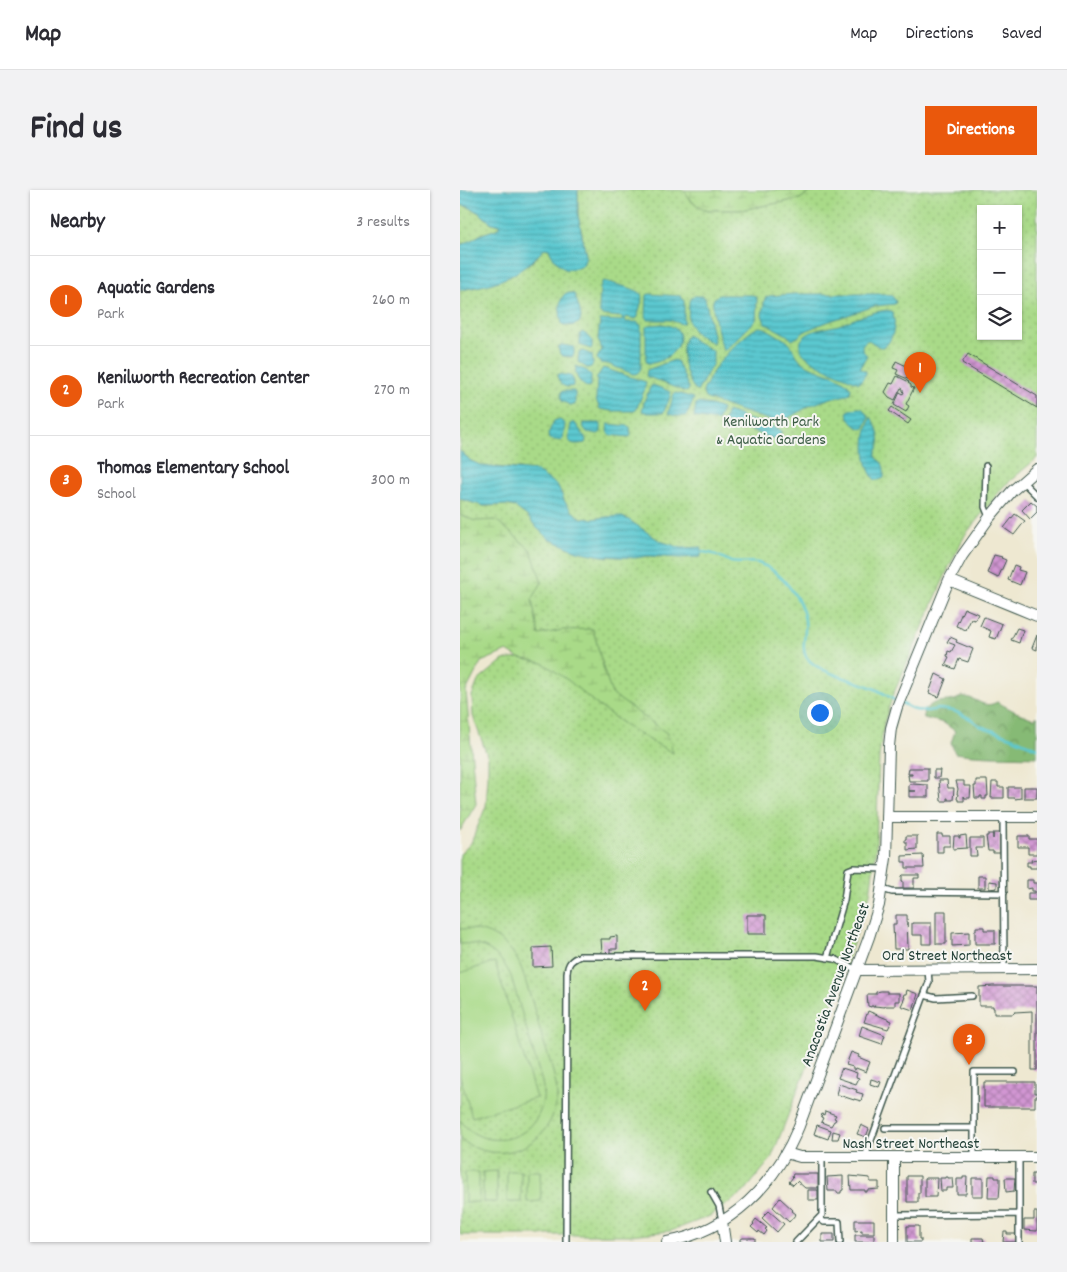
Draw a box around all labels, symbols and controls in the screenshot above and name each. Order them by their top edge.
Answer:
text: Map [25,18,61,52]
text: Map [850,22,877,47]
text: Directions [905,22,974,47]
text: Saved [1002,22,1042,47]
text: Find us [30,105,122,155]
button: Directions [925,106,1037,155]
map controls [977,205,1022,340]
button: + [977,205,1022,250]
text: Nearby [50,208,105,238]
text: 3 results [356,211,410,234]
button: − [977,250,1022,295]
text: Aquatic Gardens [97,276,215,303]
text: 1 [64,289,68,312]
text: 260 m [372,289,410,312]
button: layers [977,295,1022,340]
text: Park [97,303,124,326]
pin: 1 [904,352,936,393]
text: Kenilworth Recreation Center [97,366,309,393]
text: 2 [63,379,70,402]
text: 270 m [374,379,410,402]
text: Park [97,393,124,416]
park label: Kenilworth Park & Aquatic Gardens [716,411,826,452]
text: Thomas Elementary School [97,456,289,483]
text: 3 [62,469,70,492]
text: 300 m [371,469,410,492]
text: School [97,483,136,506]
your location [807,700,833,726]
street label: Anacostia Avenue Northeast [796,900,877,1070]
street label: Ord Street Northeast [882,945,1012,968]
pin: 2 [629,970,661,1011]
pin: 3 [953,1024,985,1065]
street label: Nash Street Northeast [842,1133,980,1156]

